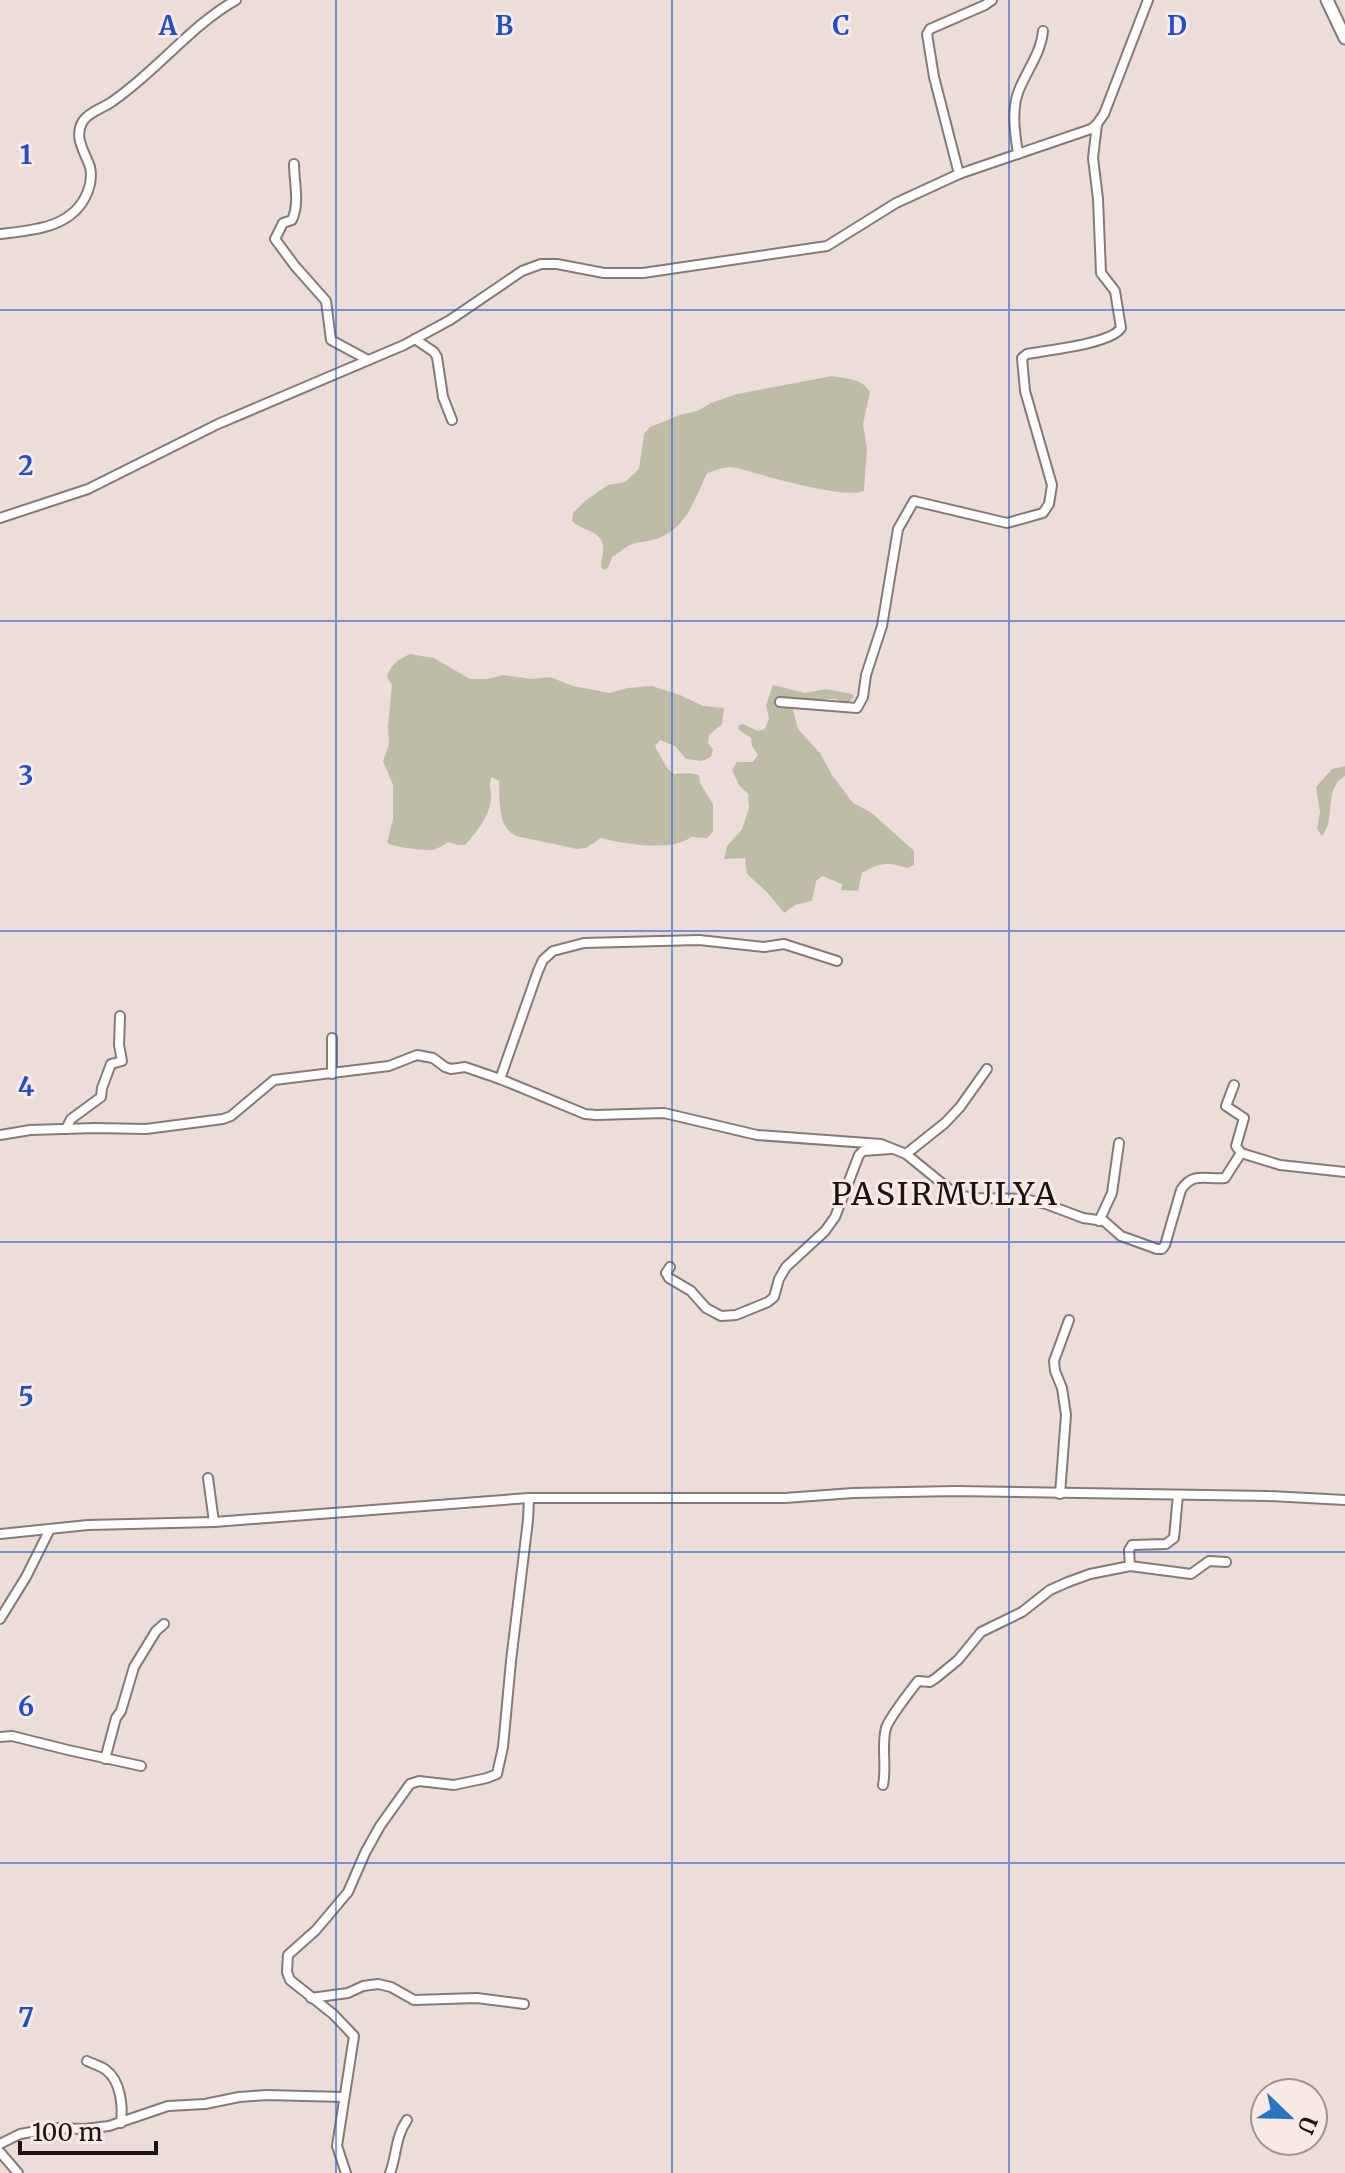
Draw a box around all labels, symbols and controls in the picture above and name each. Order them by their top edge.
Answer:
text: A [158,9,178,42]
text: B [495,9,513,42]
text: C [832,9,850,42]
text: D [1167,9,1187,42]
text: 1 [20,138,32,171]
text: 2 [18,449,34,482]
text: 3 [19,759,33,792]
text: 4 [18,1070,35,1103]
district label: PASIRMULYA [831,1174,1059,1214]
text: 5 [18,1380,34,1413]
text: 6 [18,1690,34,1723]
text: 7 [18,2001,34,2034]
north arrow [1249,2077,1329,2157]
scale bar [20,2105,156,2155]
text: U [1291,2112,1323,2138]
text: 100 m [32,2117,103,2148]

